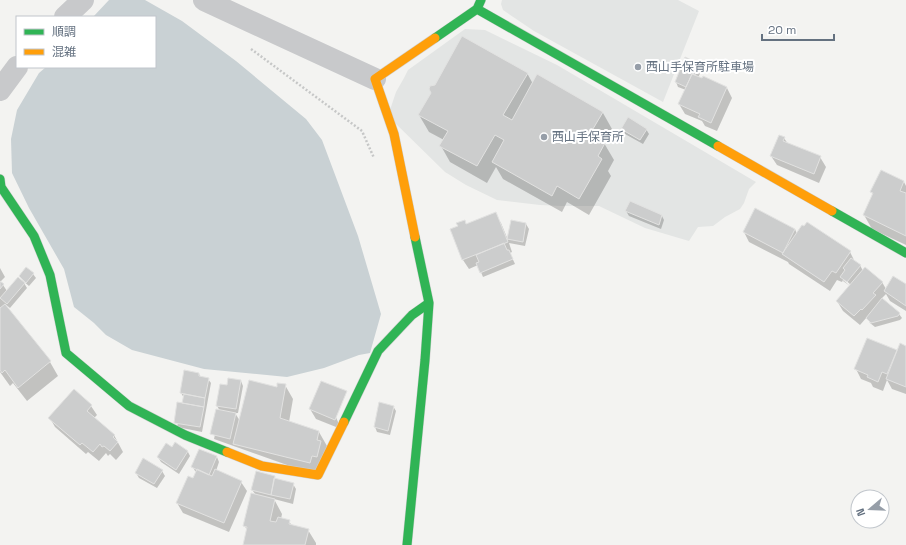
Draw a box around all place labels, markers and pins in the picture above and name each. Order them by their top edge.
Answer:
place label: 西山手保育所駐車場 [646,59,754,75]
marker: 西山手保育所駐車場 [633,62,643,72]
place label: 西山手保育所 [552,129,624,145]
marker: 西山手保育所 [539,132,549,142]

